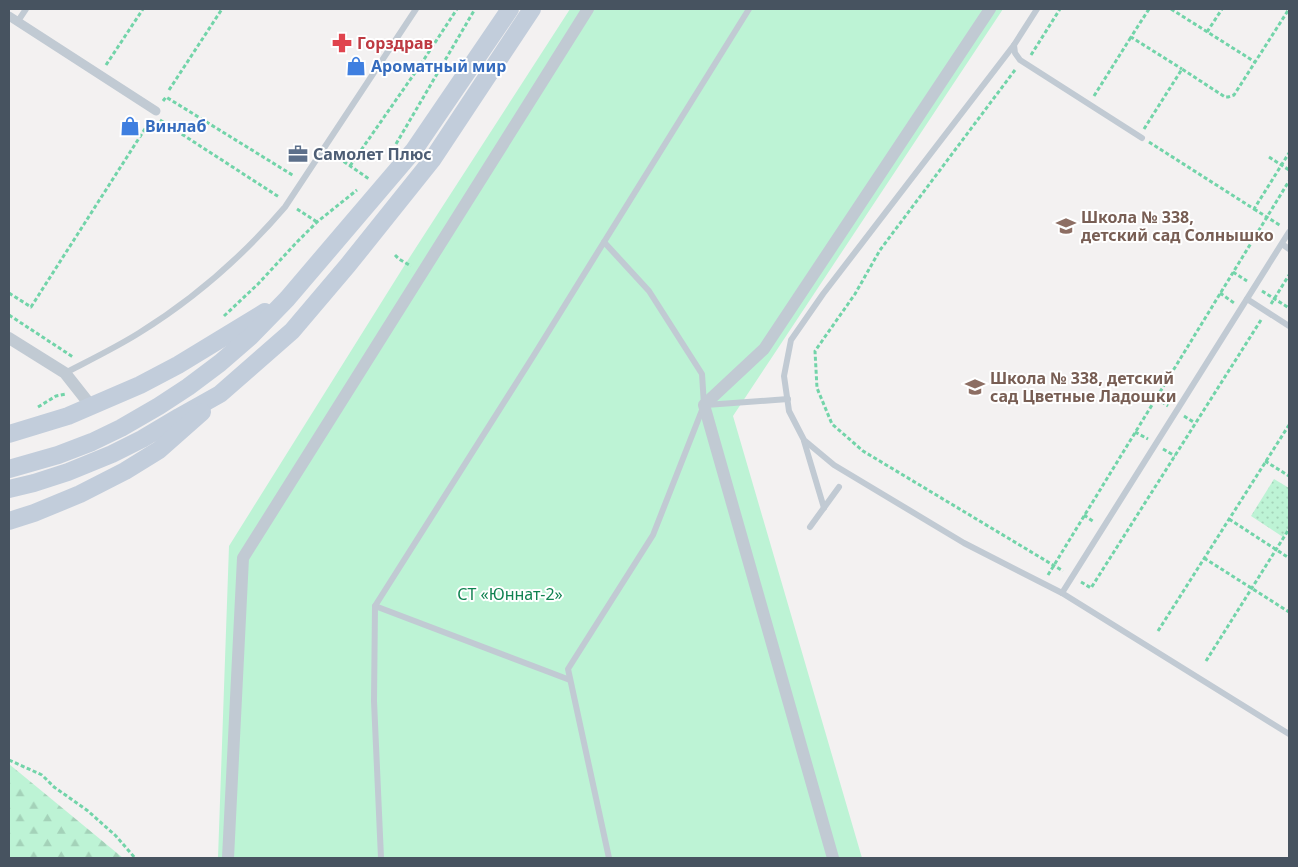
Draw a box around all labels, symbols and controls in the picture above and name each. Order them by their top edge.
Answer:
pharmacy icon: Горздрав [331,32,353,54]
place label: Горздрав [357,32,433,54]
shop icon: Ароматный мир [345,55,367,77]
place label: Ароматный мир [371,55,506,77]
shop icon: Винлаб [119,115,141,137]
place label: Винлаб [145,115,206,137]
office icon: Самолет Плюс [287,143,309,165]
place label: Самолет Плюс [313,143,432,165]
place label: Школа № 338, детский сад Солнышко [1081,206,1274,246]
school or university icon: Школа № 338, детский сад Солнышко [1055,215,1077,237]
place label: Школа № 338, детский сад Цветные Ладошки [990,367,1176,407]
school or university icon: Школа № 338, детский сад Цветные Ладошки [964,376,986,398]
park label: СТ «Юннат-2» [457,583,563,605]

